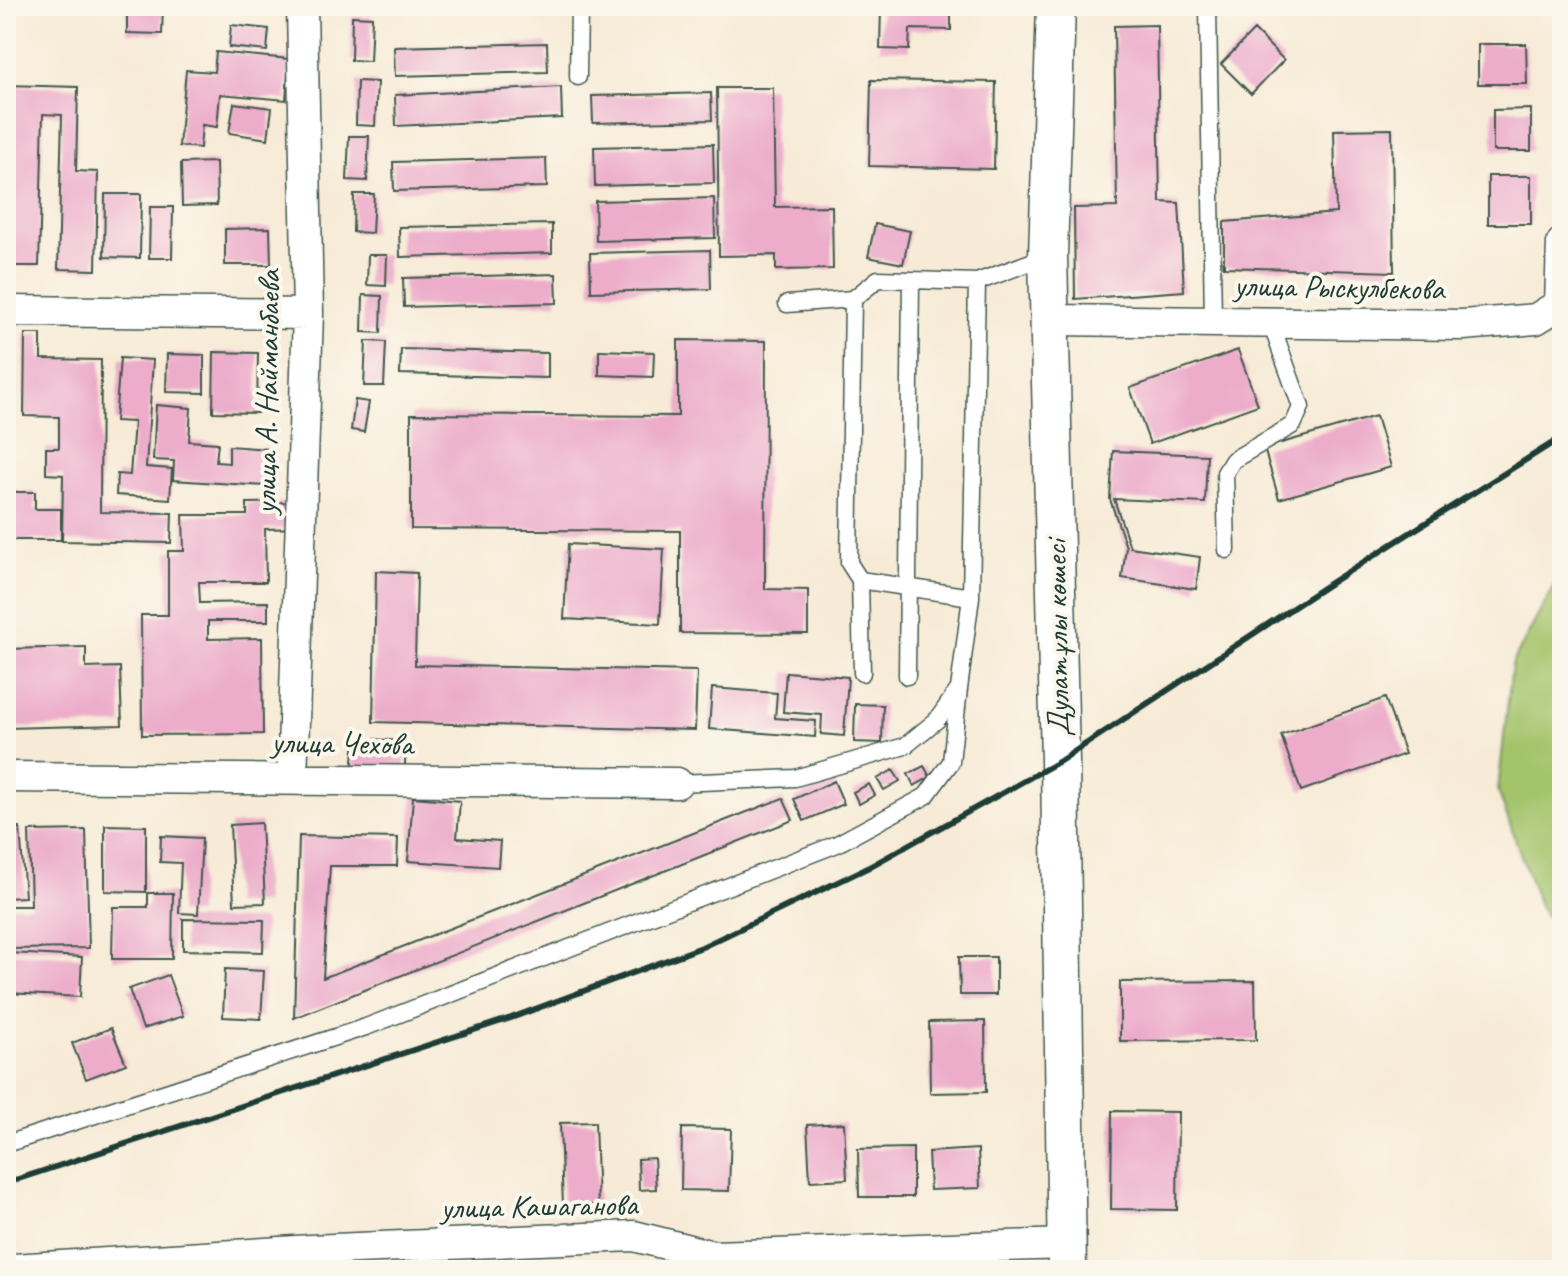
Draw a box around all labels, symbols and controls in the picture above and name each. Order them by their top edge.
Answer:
street label: улица Рыскулбекова [1232,265,1446,309]
street label: улица А. Найманбаева [244,267,290,517]
street label: Дулатұлы көшесі [1035,535,1079,737]
street label: улица Чехова [269,721,416,765]
street label: улица Кашаганова [438,1184,640,1228]

